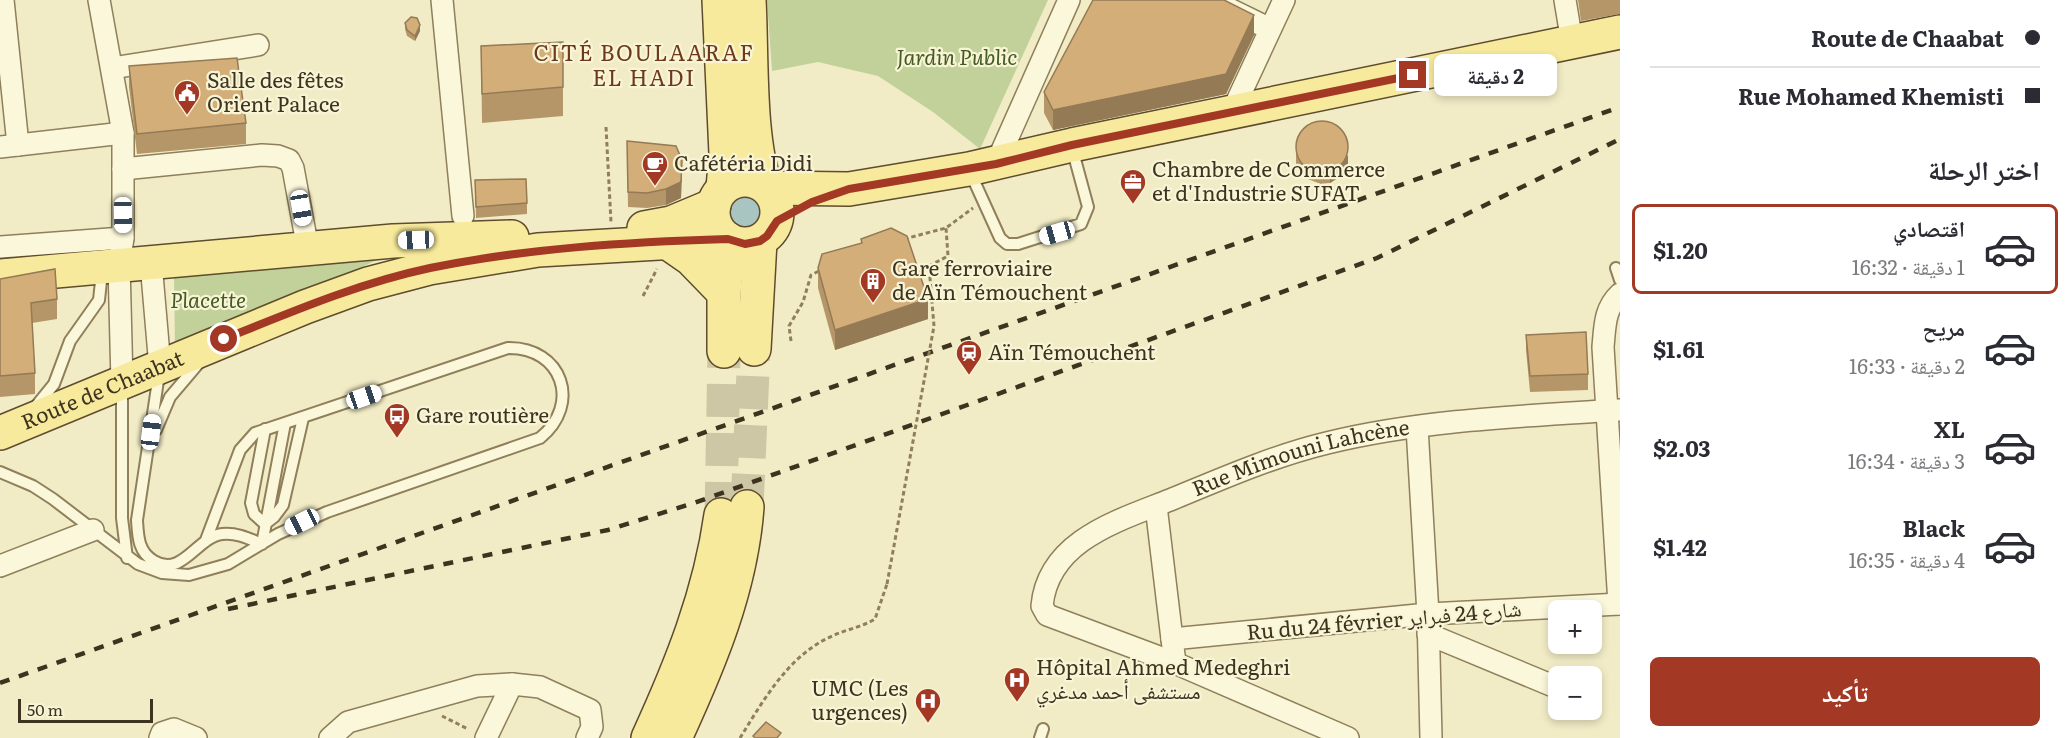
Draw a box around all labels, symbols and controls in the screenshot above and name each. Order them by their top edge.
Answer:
text: Route de Chaabat [1811,21,2004,54]
district label: CITÉ BOULAARAF EL HADI [533,35,755,93]
park label: Jardin Public [896,40,1018,71]
callout: 2 دقيقة [1434,54,1557,96]
text: 2 دقيقة [1467,60,1524,90]
route end [1399,61,1426,88]
place label: Salle des fêtes Orient Palace [207,63,344,118]
public building icon: Salle des fêtes Orient Palace [172,78,202,116]
text: Rue Mohamed Khemisti [1738,79,2004,112]
place label: Cafétéria Didi [674,146,813,177]
text: اختر الرحلة [1928,148,2040,188]
cafe icon: Cafétéria Didi [640,149,670,187]
place label: Chambre de Commerce et d'Industrie SUFAT [1152,152,1385,207]
office icon: Chambre de Commerce et d'Industrie SUFAT [1118,167,1148,205]
car [289,189,313,227]
car [114,197,132,233]
text: اقتصادي [1893,211,1965,244]
car [1037,219,1077,247]
icon: car [1983,222,2037,276]
car [398,230,434,250]
text: $1.20 [1653,233,1708,266]
place label: Gare ferroviaire de Aïn Témouchent [892,251,1088,306]
text: 1 دقيقة · 16:32 [1852,251,1965,281]
building icon: Gare ferroviaire de Aïn Témouchent [858,266,888,304]
park label: Placette [170,283,246,314]
text: مريح [1922,310,1965,343]
icon: car [1983,321,2037,375]
route start [210,325,237,352]
text: $1.61 [1653,332,1704,365]
place label: Aïn Témouchent [988,335,1156,366]
station icon: Aïn Témouchent [954,338,984,376]
street label: Route de Chaabat [16,341,188,436]
text: 2 دقيقة · 16:33 [1849,350,1965,380]
car [344,383,384,411]
place label: Gare routière [416,398,549,429]
bus stop icon: Gare routière [382,401,412,439]
street label: Rue Mimouni Lahcène [1186,410,1411,502]
text: XL [1934,412,1965,445]
car [140,413,162,451]
icon: car [1983,420,2037,474]
text: $2.03 [1653,431,1711,464]
text: 3 دقيقة · 16:34 [1848,445,1965,475]
car [282,506,322,538]
text: Black [1903,511,1965,544]
icon: car [1983,519,2037,573]
text: $1.42 [1653,530,1707,563]
text: 4 دقيقة · 16:35 [1848,544,1965,574]
street label: Ru du 24 février شارع 24 فبراير [1245,591,1522,646]
map controls [1548,600,1602,720]
button: + [1548,600,1602,654]
place label: Hôpital Ahmed Medeghri مستشفى أحمد مدغري [1036,650,1290,708]
button: تأكيد [1650,657,2040,726]
hospital icon: Hôpital Ahmed Medeghri مستشفى أحمد مدغري [1002,665,1032,703]
button: − [1548,666,1602,720]
place label: UMC (Les urgences) [811,671,908,726]
hospital icon: UMC (Les urgences) [913,686,943,724]
scale bar [18,696,153,724]
text: 50 m [27,697,63,721]

